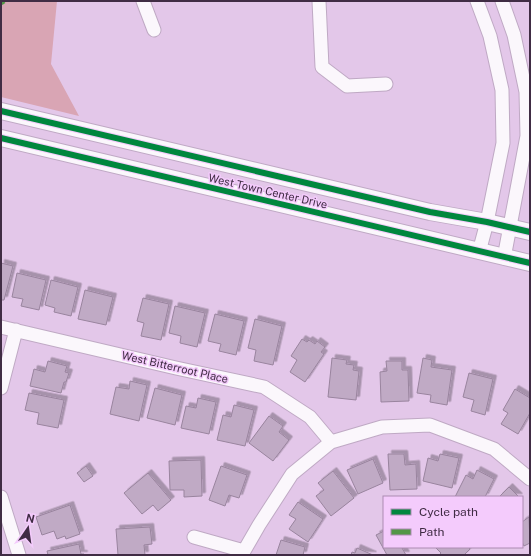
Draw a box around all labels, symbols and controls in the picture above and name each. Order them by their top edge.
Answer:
street label: West Town Center Drive [207,171,329,211]
street label: West Bitterroot Place [121,349,229,385]
legend [383,496,523,548]
text: Cycle path [419,505,478,519]
north arrow [8,508,48,548]
text: N [25,511,36,525]
text: Path [419,525,445,539]

